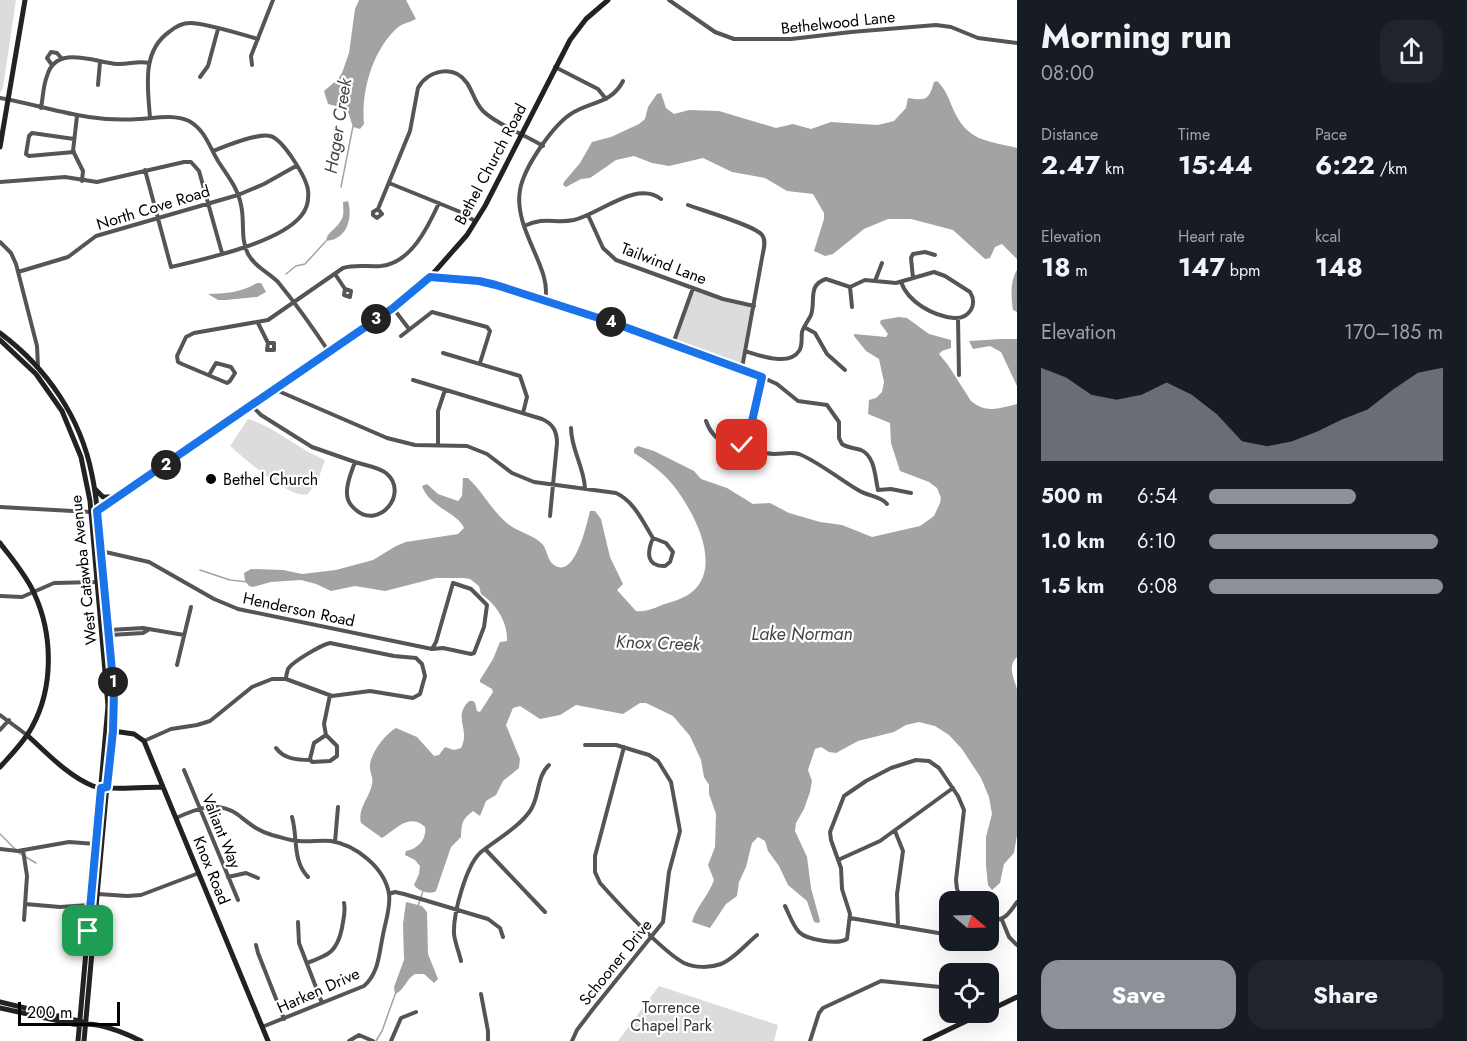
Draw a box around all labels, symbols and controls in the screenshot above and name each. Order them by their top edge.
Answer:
street label: Bethelwood Lane [780,5,896,40]
text: Morning run [1041,13,1232,60]
button: share [1380,20,1443,83]
text: 08:00 [1041,59,1094,88]
water label: Hager Creek [318,75,359,176]
street label: Bethel Church Road [449,99,532,229]
text: Distance [1041,123,1098,146]
text: Time [1178,123,1210,146]
text: Pace [1315,123,1347,146]
text: 2.47 [1041,146,1100,184]
text: 15:44 [1178,146,1253,184]
text: 6:22 [1315,146,1375,184]
text: km [1100,157,1125,180]
text: /km [1375,157,1407,180]
street label: North Cove Road [94,179,213,236]
text: Elevation [1041,225,1101,248]
text: Heart rate [1178,225,1245,248]
text: kcal [1315,225,1341,248]
street label: Tailwind Lane [618,237,710,290]
text: 18 [1041,248,1071,286]
text: 147 [1178,248,1225,286]
text: 148 [1315,248,1363,286]
text: m [1071,259,1088,282]
text: bpm [1225,259,1261,282]
pin: 3 [361,304,391,334]
text: 3 [371,307,381,330]
pin: 4 [596,307,626,337]
text: 4 [605,310,617,333]
text: Elevation [1041,318,1116,347]
text: 170–185 m [1344,318,1443,347]
pin [716,419,767,470]
icon: check [725,428,758,461]
pin: 2 [151,450,181,480]
text: 2 [161,453,171,476]
place label: Bethel Church [223,468,318,491]
marker: Bethel Church [204,472,218,486]
text: 500 m [1041,482,1103,511]
text: 6:54 [1137,482,1177,511]
street label: West Catawba Avenue [64,494,103,646]
text: 1.0 km [1041,527,1105,556]
text: 6:10 [1137,527,1176,556]
text: 1.5 km [1041,572,1104,601]
text: 6:08 [1137,572,1177,601]
street label: Henderson Road [241,586,357,633]
water label: Lake Norman [751,621,853,647]
water label: Knox Creek [615,629,702,658]
pin: 1 [98,667,128,697]
text: 1 [109,670,117,693]
street label: Valiant Way [196,791,247,873]
street label: Knox Road [187,833,236,908]
north arrow [939,891,999,951]
map controls [939,891,999,1023]
pin [62,905,113,956]
icon: arrive [71,914,104,947]
street label: Schooner Drive [573,914,657,1010]
button: Save [1041,960,1236,1029]
button: Share [1248,960,1443,1029]
street label: Harken Drive [273,962,363,1019]
button: locate [939,963,999,1023]
park label: Torrence Chapel Park [630,996,713,1037]
scale bar [18,999,120,1026]
text: 200 m [27,1001,73,1024]

